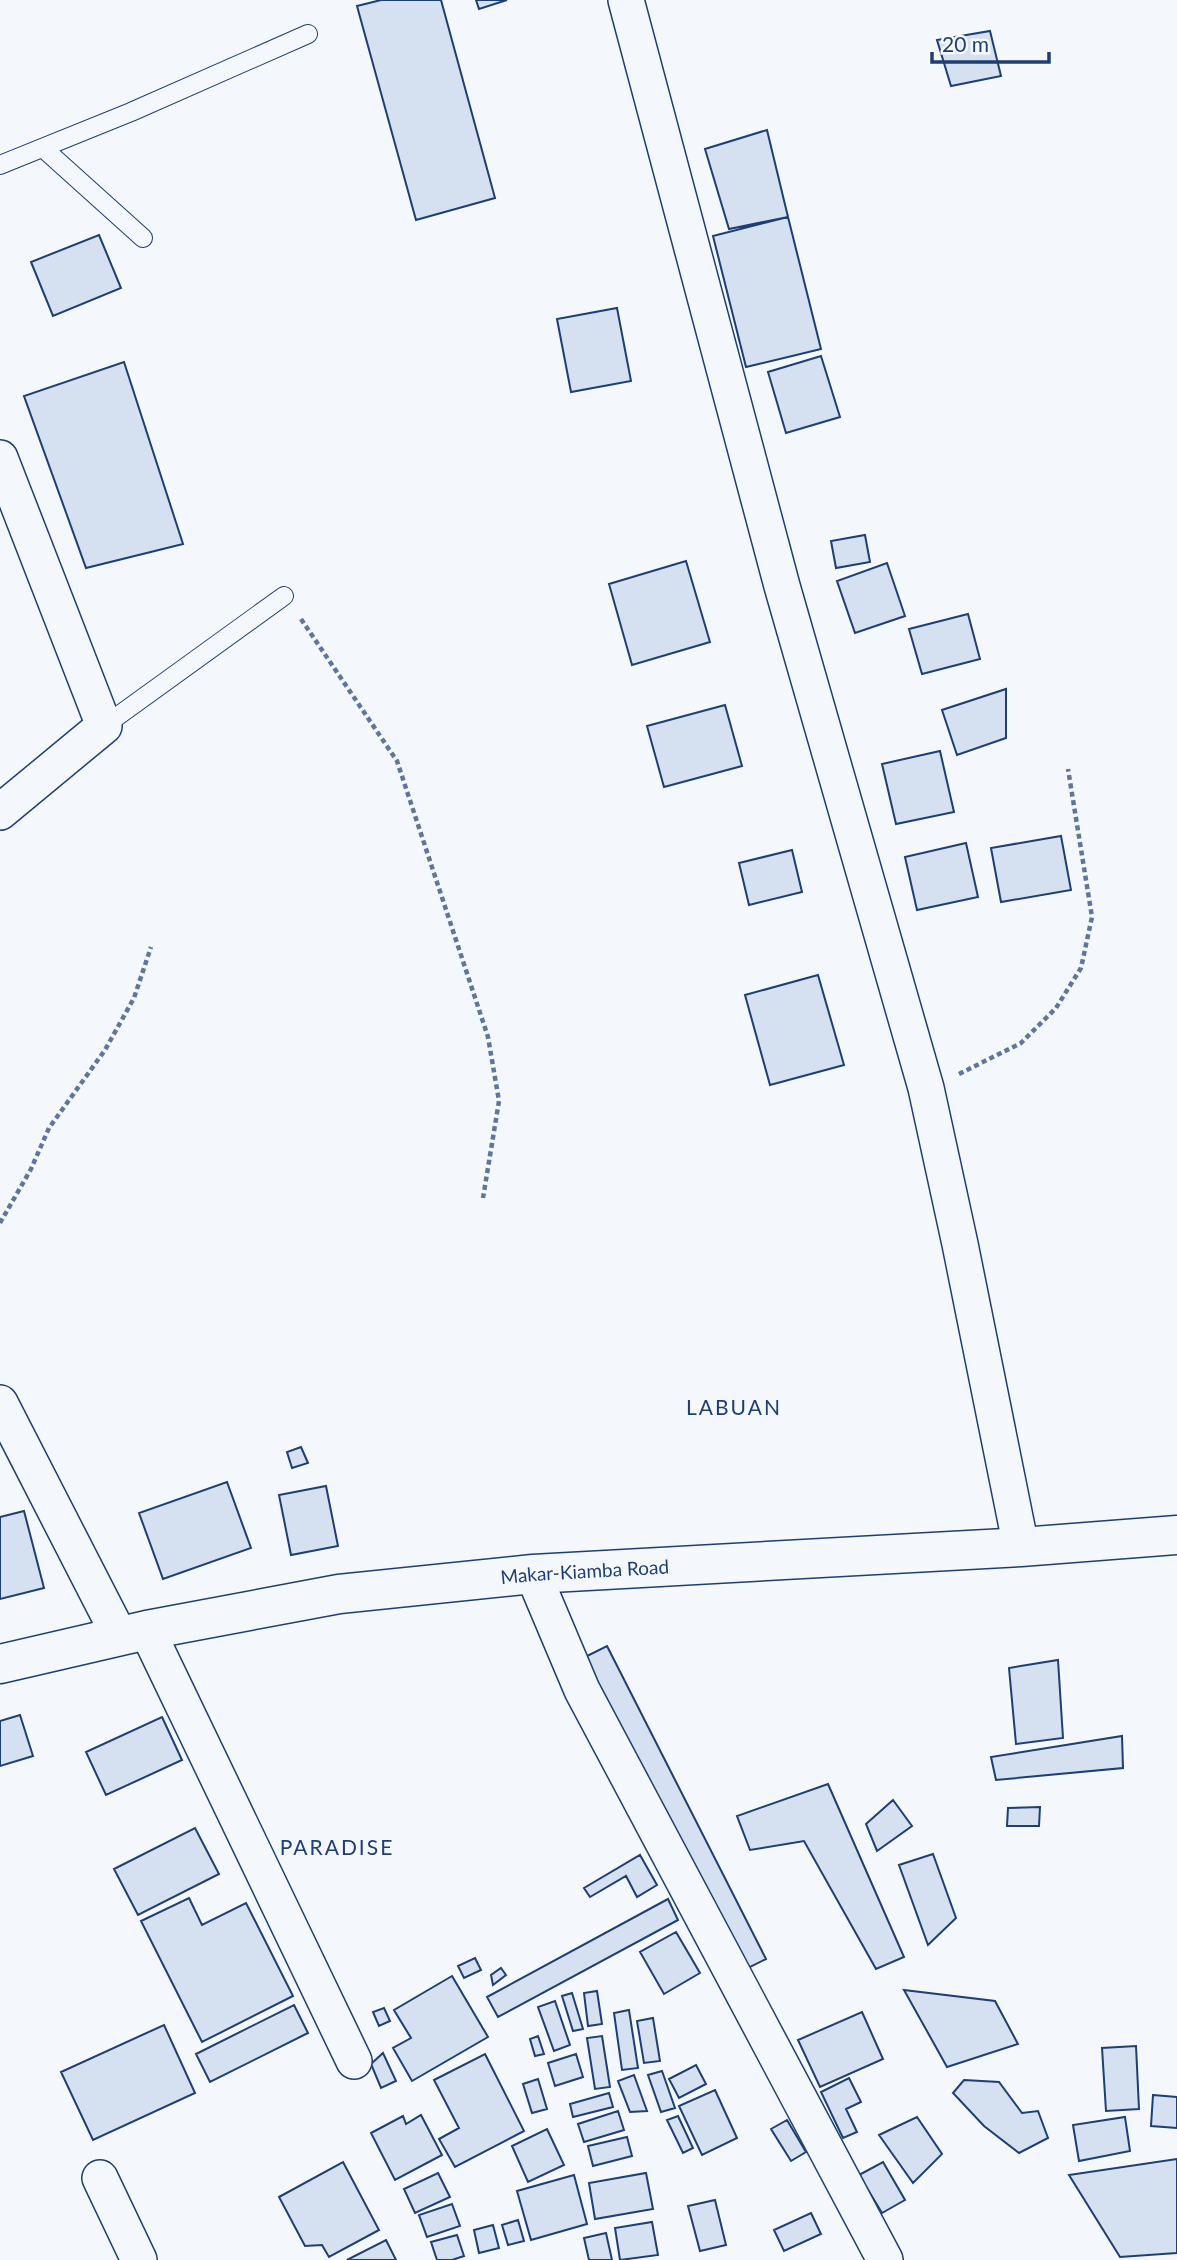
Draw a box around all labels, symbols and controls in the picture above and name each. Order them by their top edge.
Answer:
scale bar [932,21,1049,65]
text: 20 m [942,31,989,56]
district label: LABUAN [686,1394,782,1419]
street label: Makar-Kiamba Road [499,1554,670,1588]
district label: PARADISE [280,1834,394,1859]

